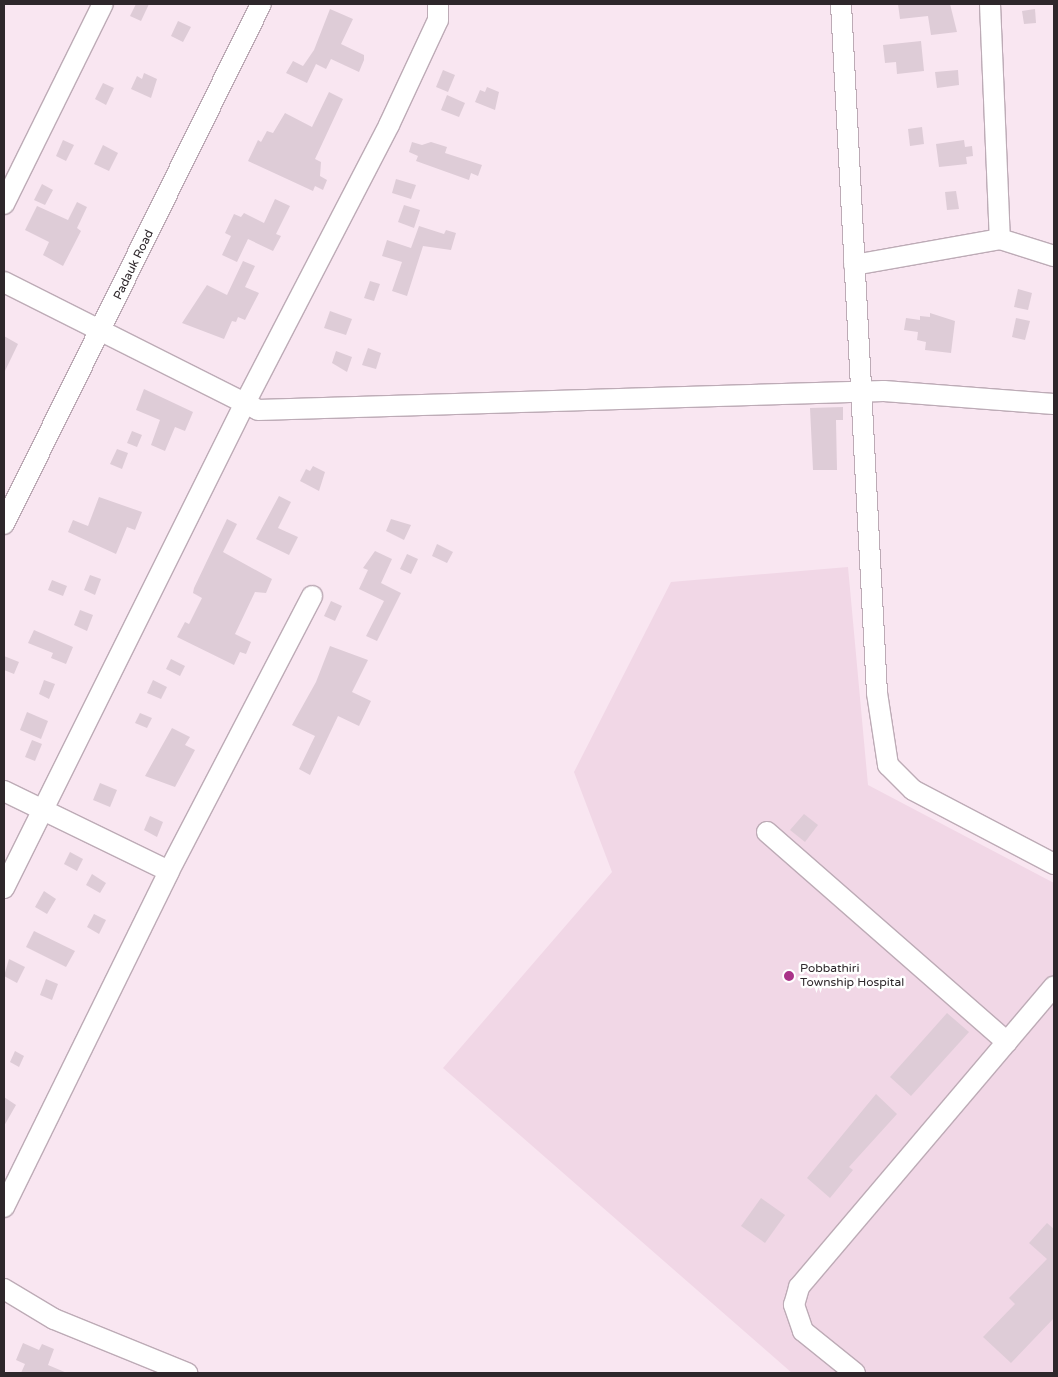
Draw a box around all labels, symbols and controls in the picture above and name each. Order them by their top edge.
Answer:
street label: Padauk Road [111,228,157,302]
place label: Pobbathiri Township Hospital [800,962,904,990]
marker: Pobbathiri Township Hospital [782,969,796,983]

